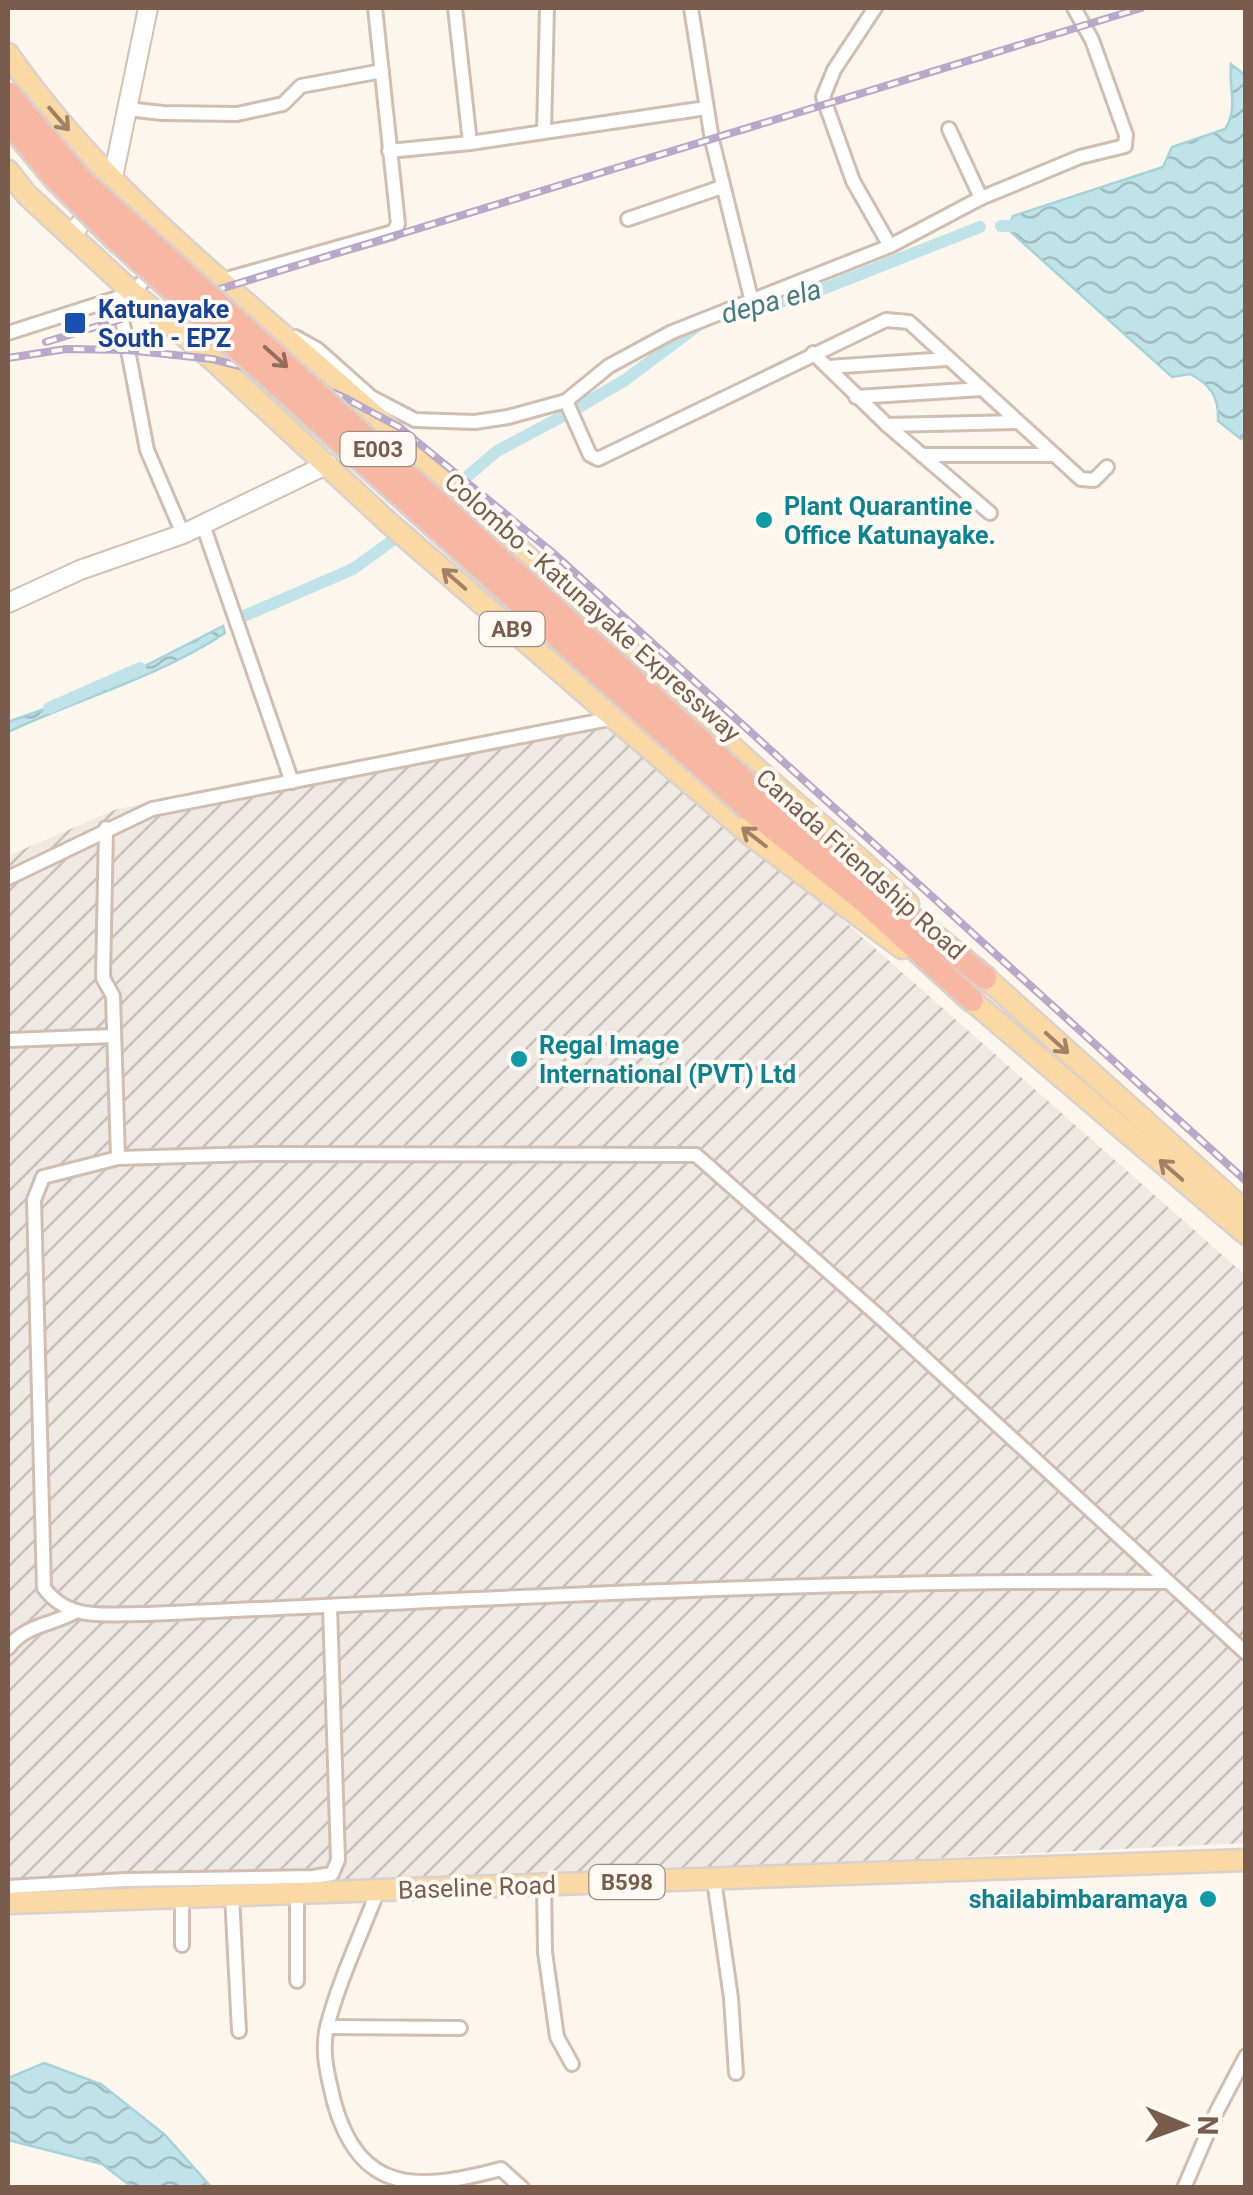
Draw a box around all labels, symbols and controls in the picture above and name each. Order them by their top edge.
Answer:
one-way arrow [47,106,69,132]
water label: depa ela [717,272,825,331]
place label: Katunayake South - EPZ [98,295,231,353]
marker: Katunayake South - EPZ [62,310,88,336]
one-way arrow [263,346,288,369]
road number: E003 [340,432,416,466]
street label: Colombo - Katunayake Expressway [439,467,747,748]
place label: Plant Quarantine Office Katunayake. [784,492,996,550]
marker: Plant Quarantine Office Katunayake. [753,509,775,531]
one-way arrow [442,569,468,591]
road number: AB9 [480,612,544,646]
street label: Canada Friendship Road [750,763,971,966]
one-way arrow [741,827,768,848]
place label: Regal Image International (PVT) Ltd [539,1031,796,1089]
one-way arrow [1044,1031,1069,1054]
marker: Regal Image International (PVT) Ltd [508,1048,530,1070]
one-way arrow [1159,1160,1185,1182]
road number: B598 [590,1865,664,1899]
street label: Baseline Road [397,1870,557,1905]
place label: shailabimbaramaya [969,1885,1188,1914]
marker: shailabimbaramaya [1197,1888,1219,1910]
north arrow [1133,2075,1233,2175]
text: N [1191,2115,1224,2136]

